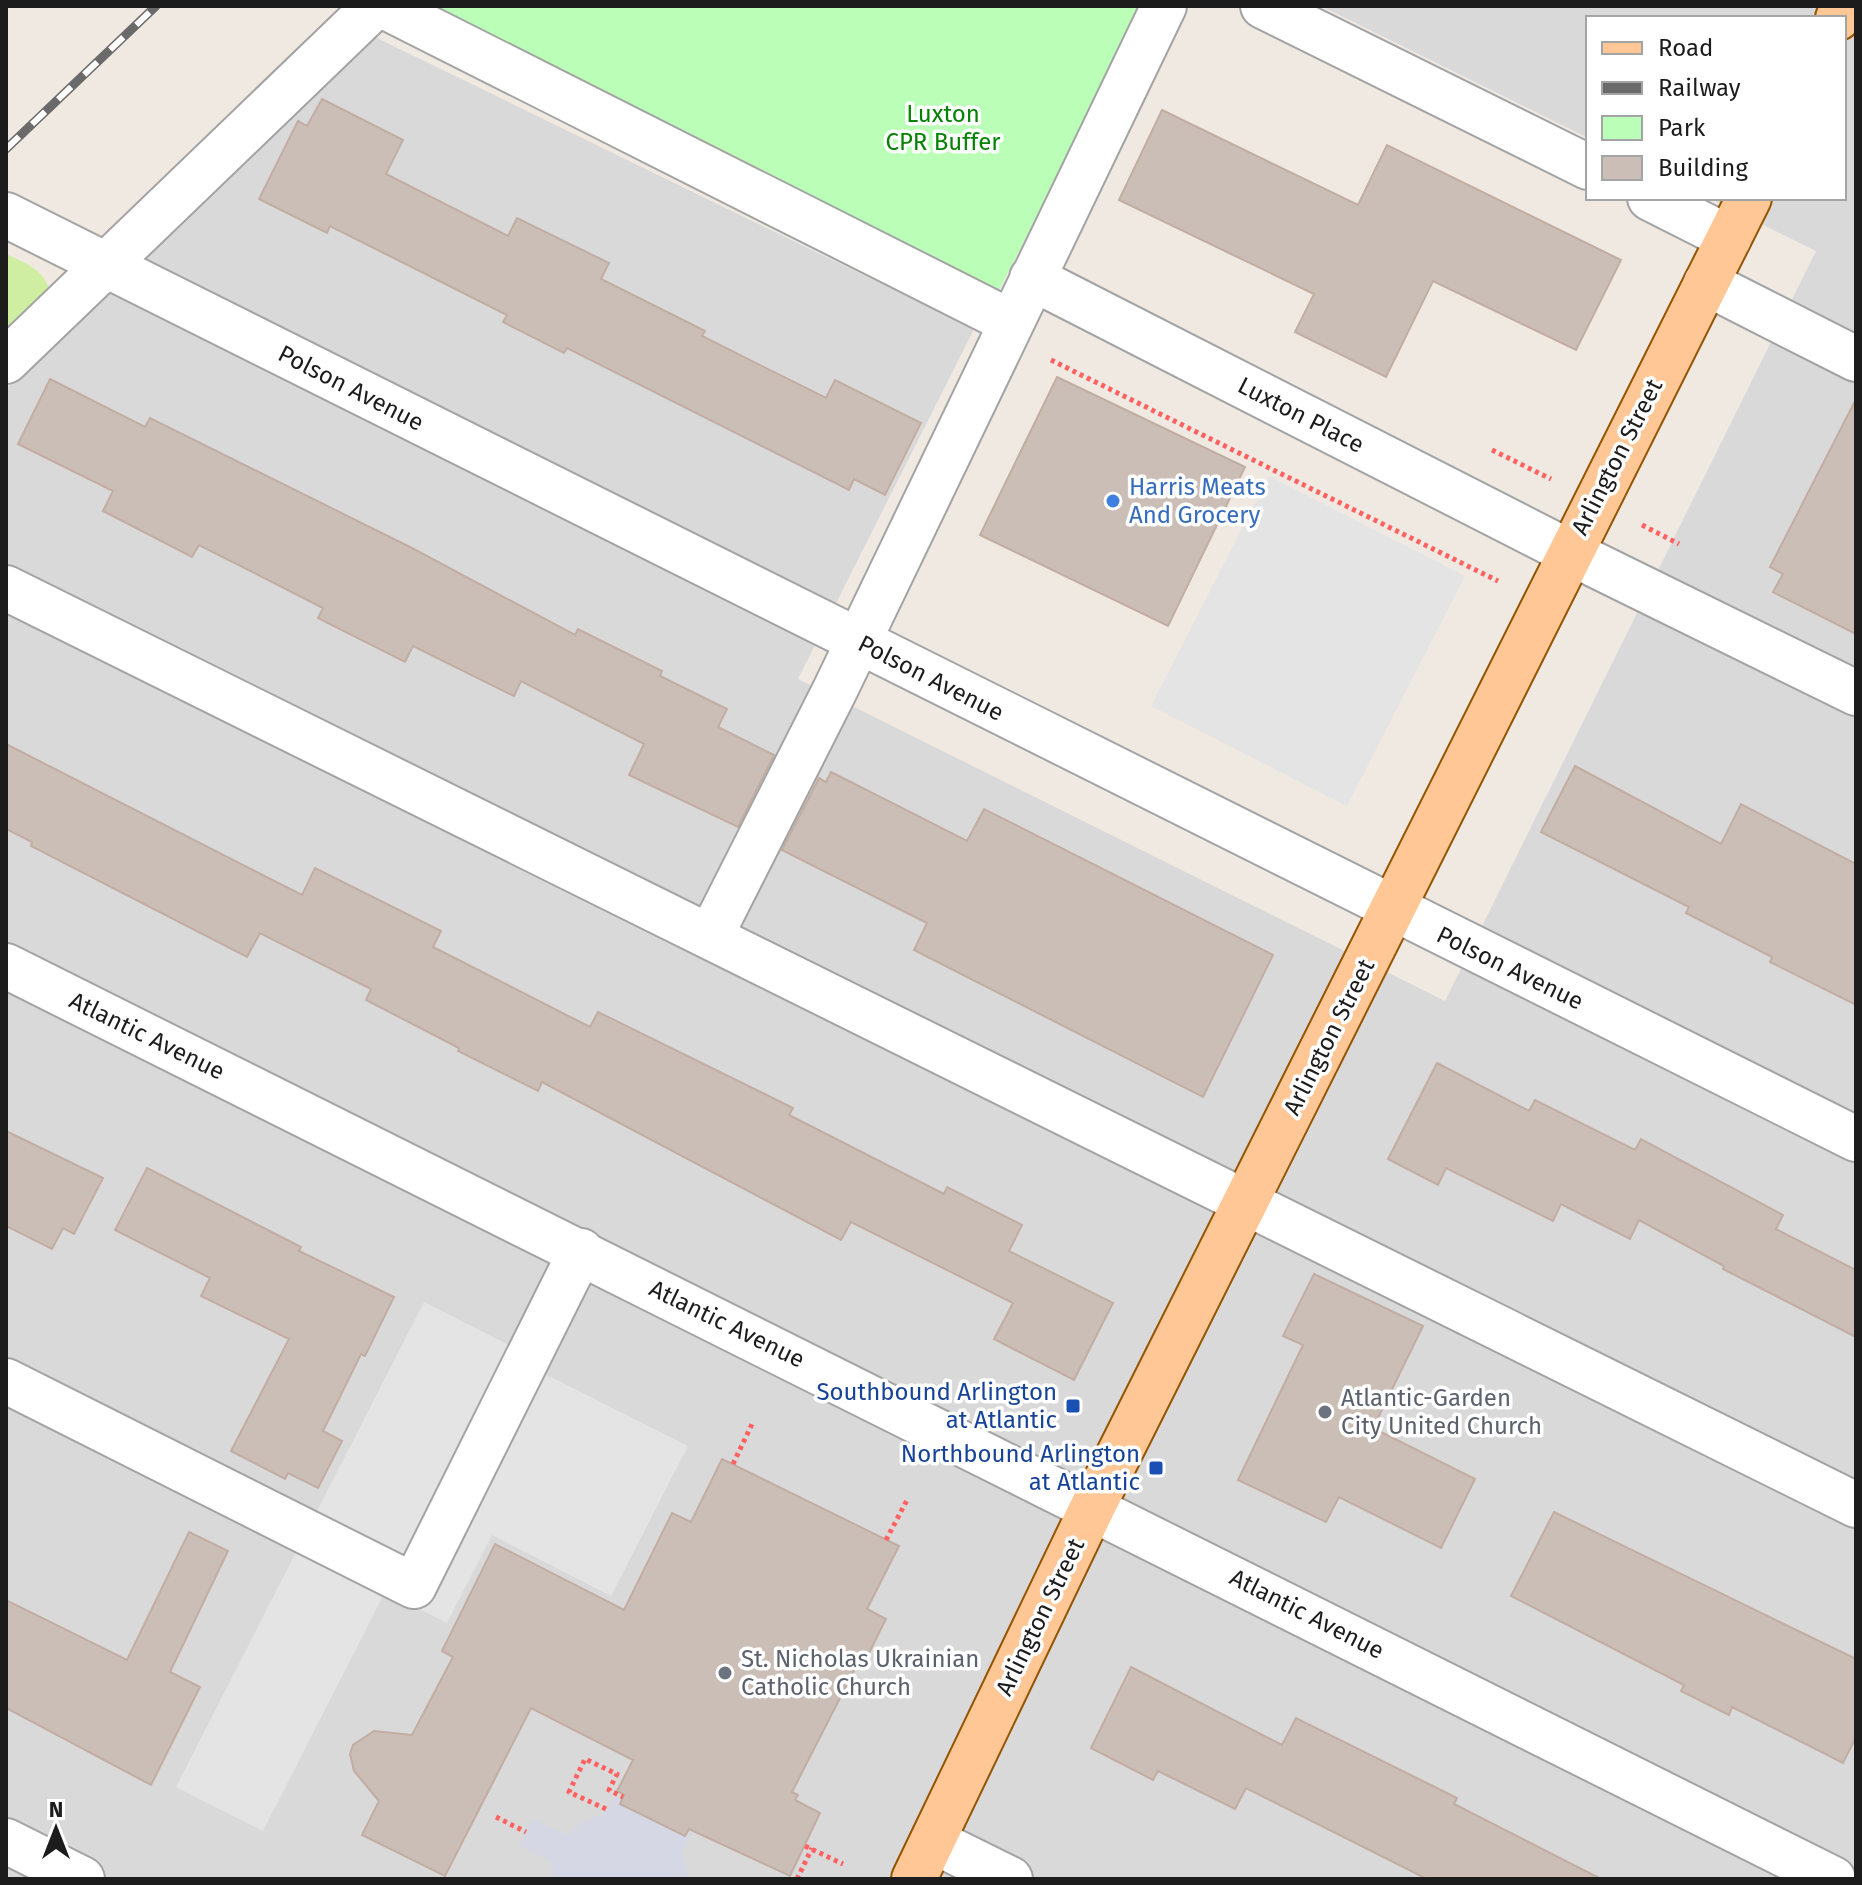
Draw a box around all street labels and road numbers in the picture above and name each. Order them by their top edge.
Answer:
street label: Polson Avenue [274,339,428,437]
street label: Luxton Place [1233,371,1369,459]
street label: Arlington Street [1566,374,1668,540]
street label: Polson Avenue [854,629,1008,727]
street label: Polson Avenue [1432,920,1588,1016]
street label: Arlington Street [1278,954,1380,1120]
street label: Atlantic Avenue [65,986,229,1086]
street label: Atlantic Avenue [645,1274,809,1374]
street label: Arlington Street [990,1534,1090,1700]
street label: Atlantic Avenue [1225,1563,1389,1665]

